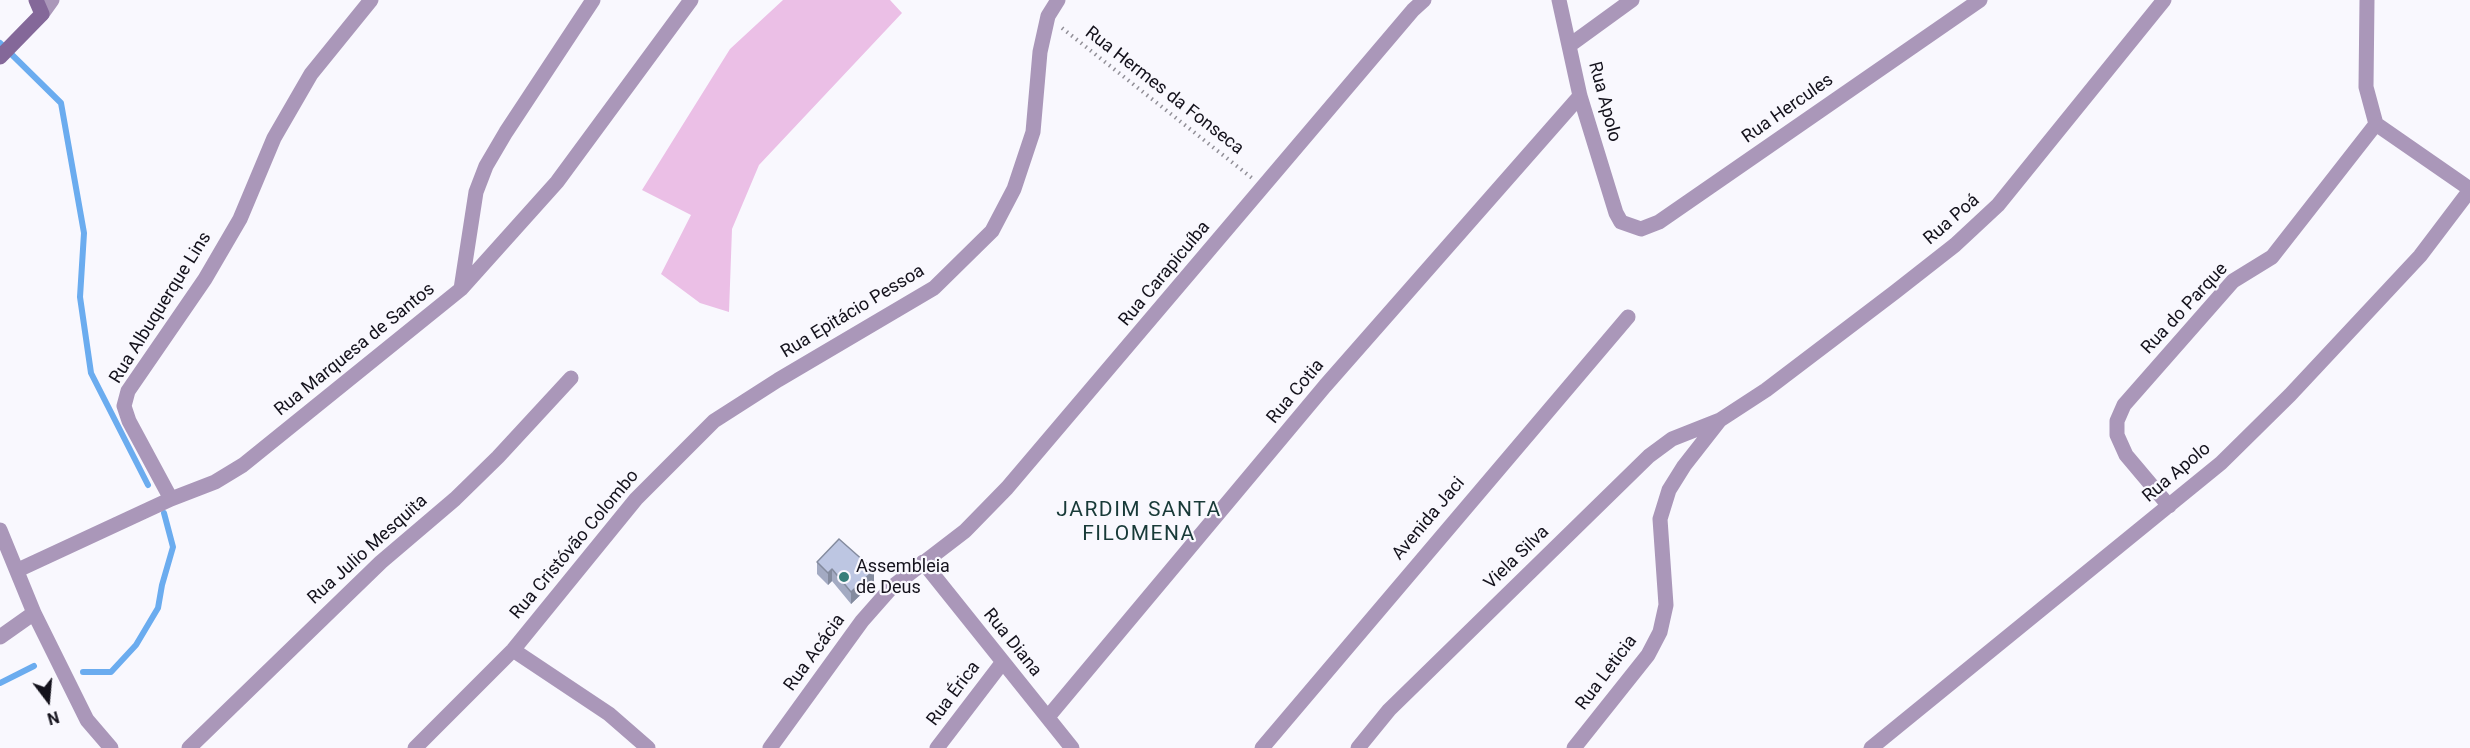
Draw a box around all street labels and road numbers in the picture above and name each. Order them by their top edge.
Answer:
street label: Rua Hermes da Fonseca [1080,22,1248,160]
street label: Rua Apolo [1583,60,1625,144]
street label: Rua Hercules [1738,70,1838,148]
street label: Rua Poá [1920,190,1984,250]
street label: Rua Carapicuíba [1115,217,1215,331]
street label: Rua Albuquerque Lins [106,228,216,388]
street label: Rua do Parque [2137,259,2233,359]
street label: Rua Epitácio Pessoa [777,261,929,363]
street label: Rua Marquesa de Santos [271,279,439,421]
street label: Rua Cotia [1263,355,1329,429]
street label: Rua Apolo [2139,438,2215,508]
street label: Rua Cristóvão Colombo [506,466,644,624]
street label: Avenida Jaci [1388,473,1470,565]
street label: Rua Julio Mesquita [304,491,432,609]
street label: Viela Silva [1480,522,1554,594]
street label: Rua Diana [978,605,1046,681]
street label: Rua Acácia [780,610,850,696]
street label: Rua Leticia [1572,631,1642,715]
street label: Rua Érica [923,657,985,731]

